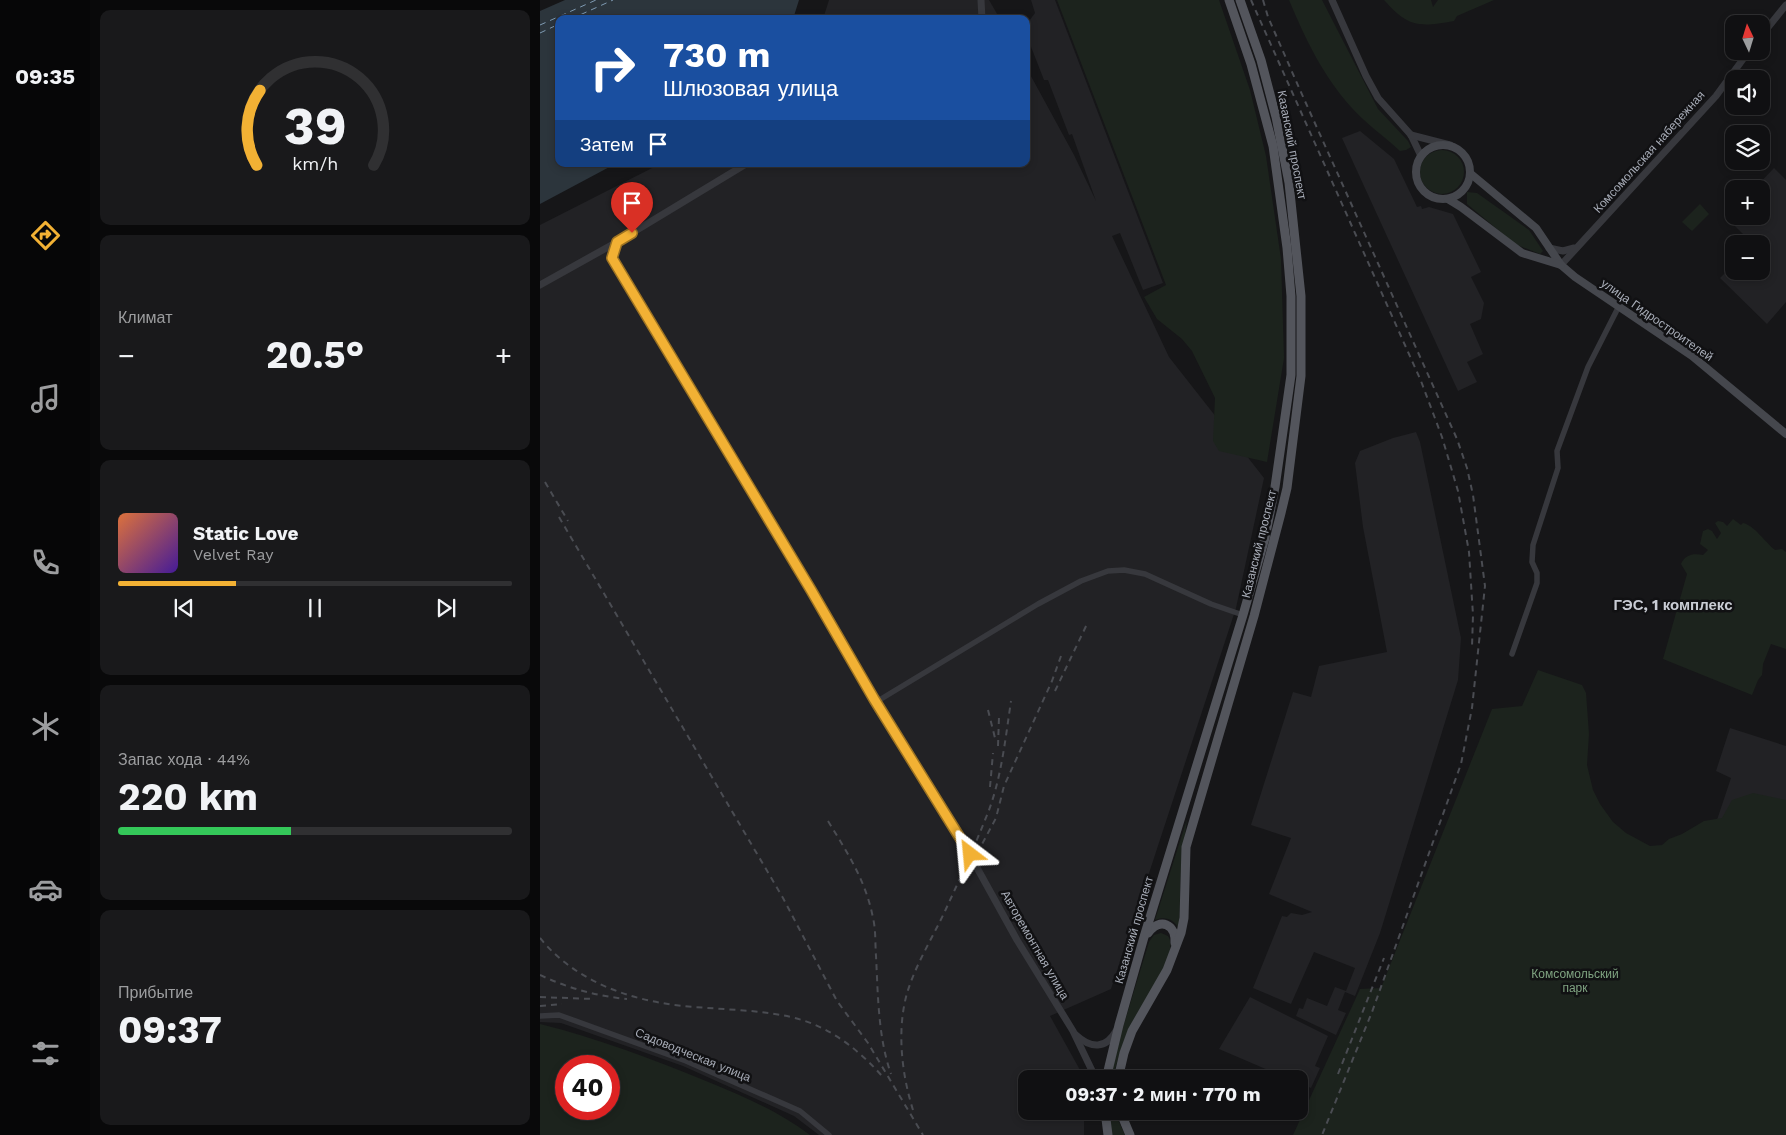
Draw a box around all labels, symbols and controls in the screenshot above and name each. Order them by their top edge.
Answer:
north arrow [1725,15,1770,60]
map controls [1725,15,1770,280]
text: 730 m [663,34,771,76]
icon: right [580,35,645,100]
text: 09:35 [15,64,75,89]
button: sound [1725,70,1770,115]
text: Шлюзовая улица [663,76,838,101]
street label: Комсомольская набережная [1591,88,1707,216]
street label: Казанский проспект [1275,89,1310,201]
text: 39 [284,96,346,157]
button: layers [1725,125,1770,170]
icon: arrive [644,130,672,158]
text: Затем [580,133,634,156]
text: km/h [292,153,338,174]
button: + [1725,180,1770,225]
pin [611,182,653,233]
icon: arrive [618,189,646,217]
icon: directions [28,218,63,253]
button: − [1725,235,1770,280]
street label: улица Гидростроителей [1598,276,1716,364]
text: Климат [118,308,172,327]
text: 20.5° [266,333,364,377]
text: − [118,339,135,372]
text: + [495,339,512,372]
icon: music [28,381,63,416]
street label: Казанский проспект [1239,488,1279,600]
text: Static Love [193,522,298,545]
icon: phone [28,545,63,580]
text: Velvet Ray [193,545,273,564]
icon: previous [170,594,198,622]
icon: pause [301,594,329,622]
icon: next [432,594,460,622]
district label: ГЭС, 1 комплекс [1613,596,1733,614]
icon: climate [28,709,63,744]
text: Запас хода · 44% [118,750,250,769]
text: 220 km [118,775,258,819]
position arrow [943,827,995,879]
icon: car [28,872,63,907]
street label: Казанский проспект [1112,874,1156,985]
street label: Авторемонтная улица [998,888,1072,1002]
park label: Комсомольский парк [1531,967,1619,995]
text: Прибытие [118,983,193,1002]
text: 09:37 [118,1008,222,1052]
street label: Садоводческая улица [633,1025,753,1085]
icon: filters [28,1036,63,1071]
speed limit sign: 40 [555,1055,620,1120]
text: 09:37 · 2 мин · 770 m [1065,1083,1261,1106]

